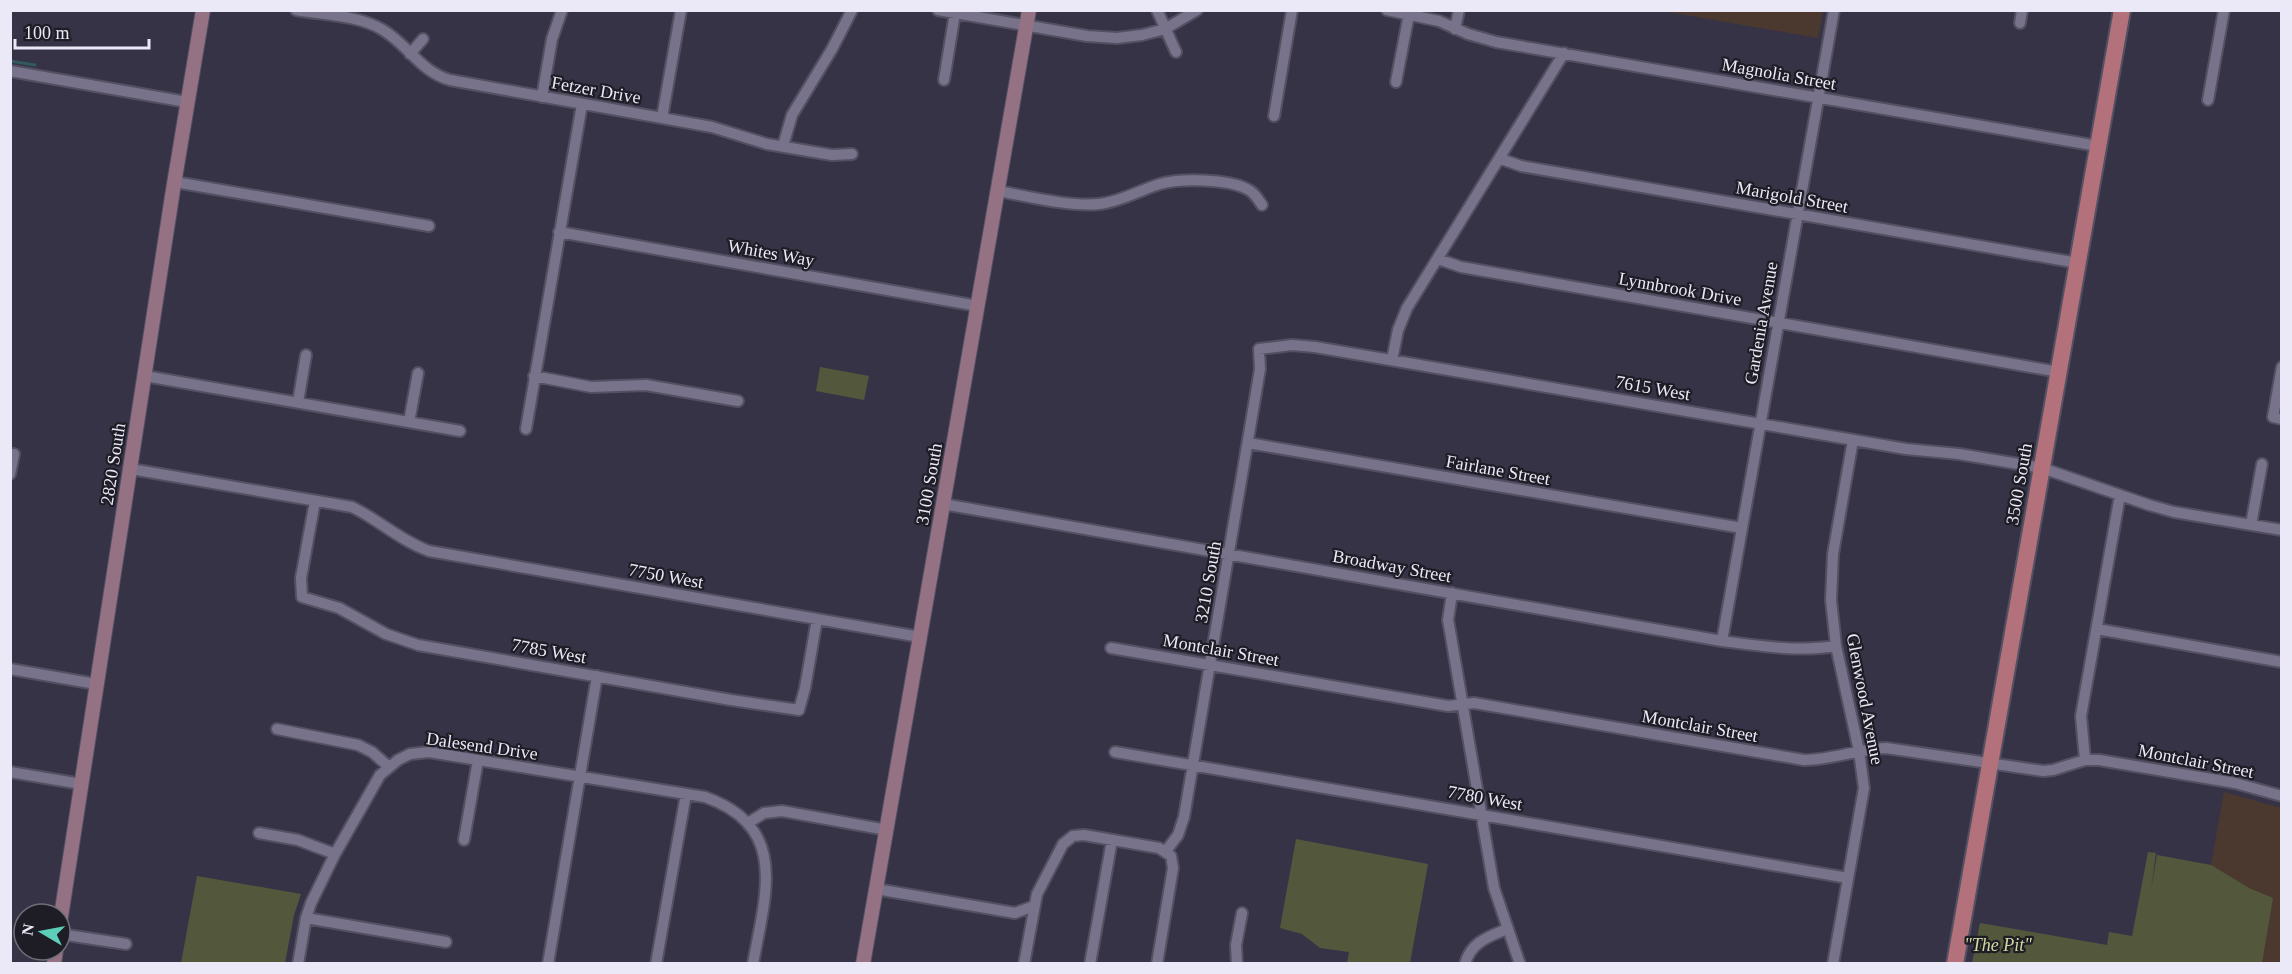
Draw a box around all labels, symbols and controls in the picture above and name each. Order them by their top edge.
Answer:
scale bar [15,12,148,50]
text: 100 m [24,23,70,43]
street label: Magnolia Street [1720,54,1838,94]
street label: Fetzer Drive [550,72,642,108]
street label: Marigold Street [1734,177,1850,217]
street label: Whites Way [726,236,816,270]
street label: Gardenia Avenue [1740,260,1782,386]
street label: Lynnbrook Drive [1617,268,1743,310]
street label: 7615 West [1614,372,1692,404]
street label: 2820 South [97,422,129,506]
street label: 3100 South [912,442,946,526]
street label: 3500 South [2002,442,2036,526]
street label: Fairlane Street [1444,451,1552,489]
street label: 3210 South [1191,540,1225,624]
street label: Broadway Street [1331,546,1453,586]
street label: 7750 West [627,560,705,592]
street label: Montclair Street [1161,630,1281,670]
street label: Glenwood Avenue [1842,632,1888,766]
street label: 7785 West [510,635,588,667]
street label: Montclair Street [1640,706,1760,746]
street label: Dalesend Drive [425,728,539,764]
street label: Montclair Street [2136,740,2256,782]
street label: 7780 West [1446,782,1524,814]
north arrow [12,902,72,962]
text: N [18,922,37,937]
park label: "The Pit" [1964,935,2032,955]

